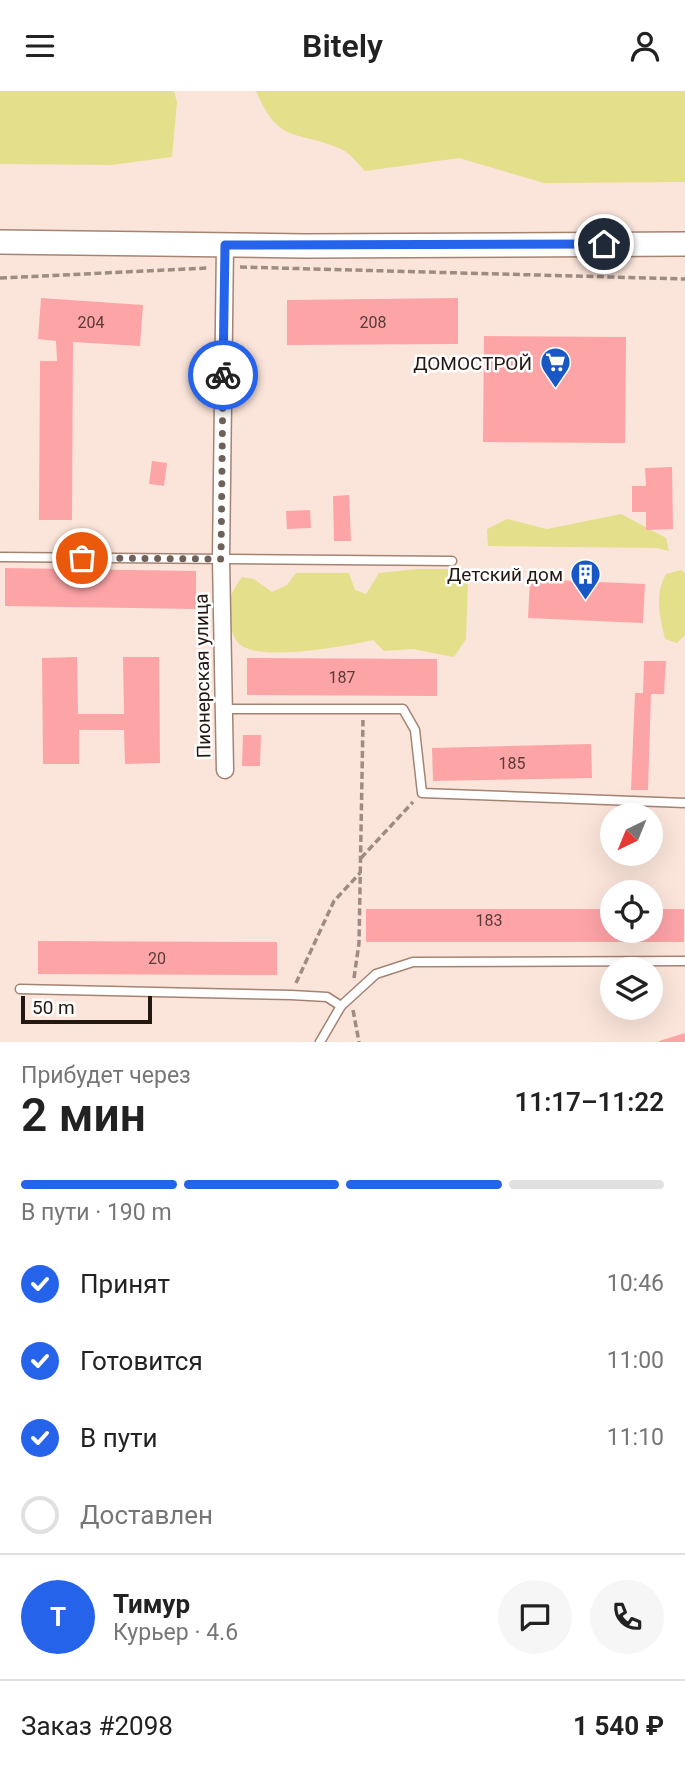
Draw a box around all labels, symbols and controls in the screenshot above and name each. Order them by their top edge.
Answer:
icon: menu [21,27,59,65]
text: Bitely [302,27,383,65]
icon: person [626,27,664,65]
pin [574,214,634,274]
icon: home [585,225,623,263]
house number: 204 [78,313,104,332]
house number: 208 [360,313,386,332]
courier [188,340,258,410]
supermarket icon: ДОМОСТРОЙ [538,346,572,390]
place label: ДОМОСТРОЙ [413,352,532,375]
icon: bike [204,356,242,394]
pin [52,528,112,588]
icon: bag [63,539,101,577]
building icon: Детский дом [569,557,603,601]
place label: Детский дом [447,563,563,586]
street label: Пионерская улица [190,593,215,759]
house number: 187 [329,668,355,687]
house number: 185 [499,754,525,773]
north arrow [600,803,663,866]
map controls [600,803,663,1020]
button: locate [600,880,663,943]
house number: 183 [476,911,502,930]
house number: 20 [148,949,166,968]
button: layers [600,957,663,1020]
scale bar [21,993,152,1025]
text: 50 m [32,996,75,1019]
text: Прибудет через [21,1062,191,1089]
text: 11:17–11:22 [514,1087,664,1117]
text: 2 мин [21,1088,146,1142]
text: В пути · 190 m [21,1199,172,1226]
icon: check [21,1265,59,1303]
text: Принят [80,1269,170,1299]
text: 10:46 [607,1270,664,1297]
icon: check [21,1342,59,1380]
text: Готовится [80,1346,203,1376]
text: 11:00 [607,1347,664,1374]
icon: check [21,1419,59,1457]
text: В пути [80,1423,157,1453]
text: 11:10 [607,1424,664,1451]
text: Доставлен [80,1500,213,1530]
button: chat [498,1580,572,1654]
button: phone [590,1580,664,1654]
text: Тимур [113,1589,190,1619]
text: Т [50,1602,66,1632]
text: Курьер · 4.6 [113,1619,238,1646]
text: Заказ #2098 [21,1711,173,1741]
text: 1 540 ₽ [573,1711,664,1741]

